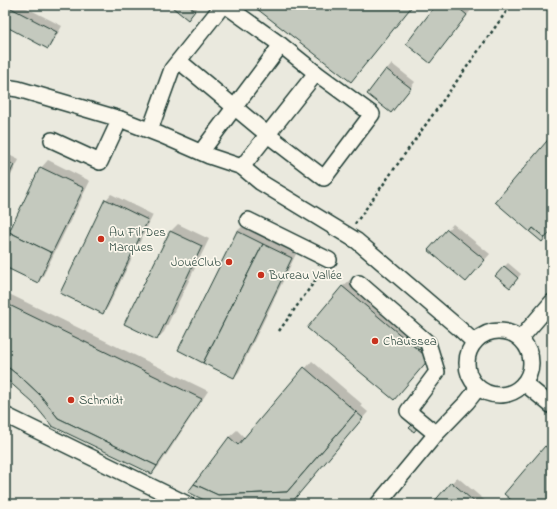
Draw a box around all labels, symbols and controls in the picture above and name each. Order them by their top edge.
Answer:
place label: Au Fil Des Marques [109,223,166,257]
marker: Au Fil Des Marques [96,234,106,244]
place label: JouéClub [171,253,221,272]
marker: JouéClub [224,257,234,267]
place label: Bureau Vallée [268,266,342,285]
marker: Bureau Vallée [256,270,266,280]
place label: Chaussea [383,332,437,351]
marker: Chaussea [370,336,380,346]
place label: Schmidt [79,391,124,410]
marker: Schmidt [66,395,76,405]

